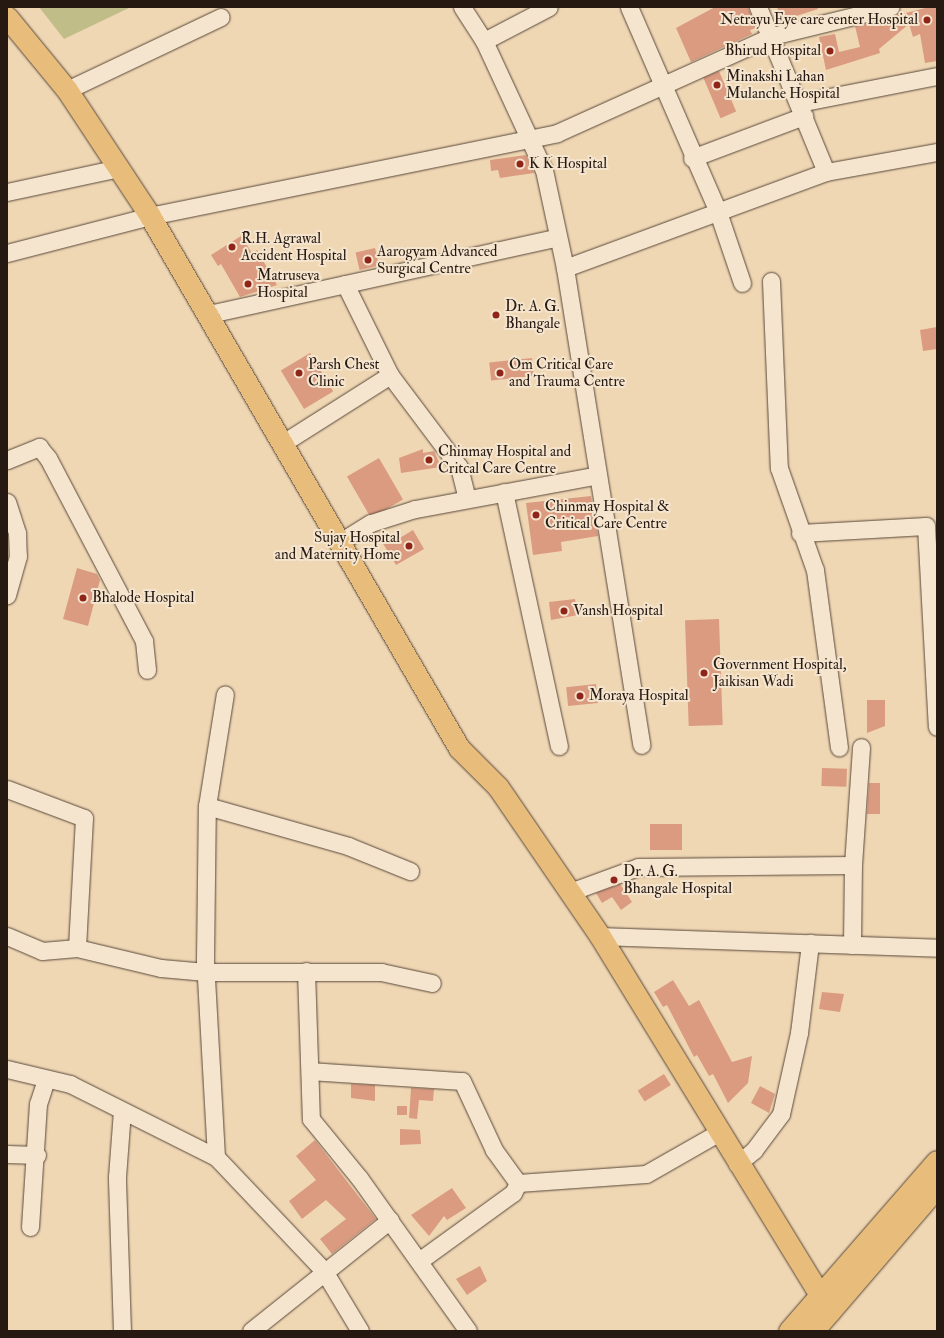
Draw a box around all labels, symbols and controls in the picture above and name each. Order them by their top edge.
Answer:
place label: Netrayu Eye care center Hospital [720,11,918,29]
marker: Netrayu Eye care center Hospital [921,14,933,26]
place label: Bhirud Hospital [725,42,821,60]
marker: Bhirud Hospital [824,45,836,57]
place label: Minakshi Lahan Mulanche Hospital [726,67,840,102]
marker: Minakshi Lahan Mulanche Hospital [711,79,723,91]
place label: K K Hospital [529,155,607,173]
marker: K K Hospital [514,158,526,170]
place label: R.H. Agrawal Accident Hospital [241,229,347,264]
marker: R.H. Agrawal Accident Hospital [226,241,238,253]
place label: Aarogyam Advanced Surgical Centre [377,242,497,277]
marker: Aarogyam Advanced Surgical Centre [362,254,374,266]
place label: Matruseva Hospital [257,266,320,301]
marker: Matruseva Hospital [242,278,254,290]
place label: Dr. A. G. Bhangale [505,297,560,332]
marker: Dr. A. G. Bhangale [490,309,502,321]
place label: Parsh Chest Clinic [308,355,379,390]
place label: Om Critical Care and Trauma Centre [509,355,625,390]
marker: Parsh Chest Clinic [293,367,305,379]
marker: Om Critical Care and Trauma Centre [494,367,506,379]
place label: Chinmay Hospital and Critcal Care Centre [438,442,571,477]
marker: Chinmay Hospital and Critcal Care Centre [423,454,435,466]
place label: Chinmay Hospital & Critical Care Centre [545,497,669,532]
marker: Chinmay Hospital & Critical Care Centre [530,509,542,521]
place label: Sujay Hospital and Maternity Home [275,528,400,563]
marker: Sujay Hospital and Maternity Home [403,540,415,552]
place label: Bhalode Hospital [92,589,194,607]
marker: Bhalode Hospital [77,592,89,604]
place label: Vansh Hospital [573,602,663,620]
marker: Vansh Hospital [558,605,570,617]
place label: Government Hospital, Jaikisan Wadi [713,655,846,690]
marker: Government Hospital, Jaikisan Wadi [698,667,710,679]
place label: Moraya Hospital [589,687,689,705]
marker: Moraya Hospital [574,690,586,702]
place label: Dr. A. G. Bhangale Hospital [623,862,732,897]
marker: Dr. A. G. Bhangale Hospital [608,874,620,886]

